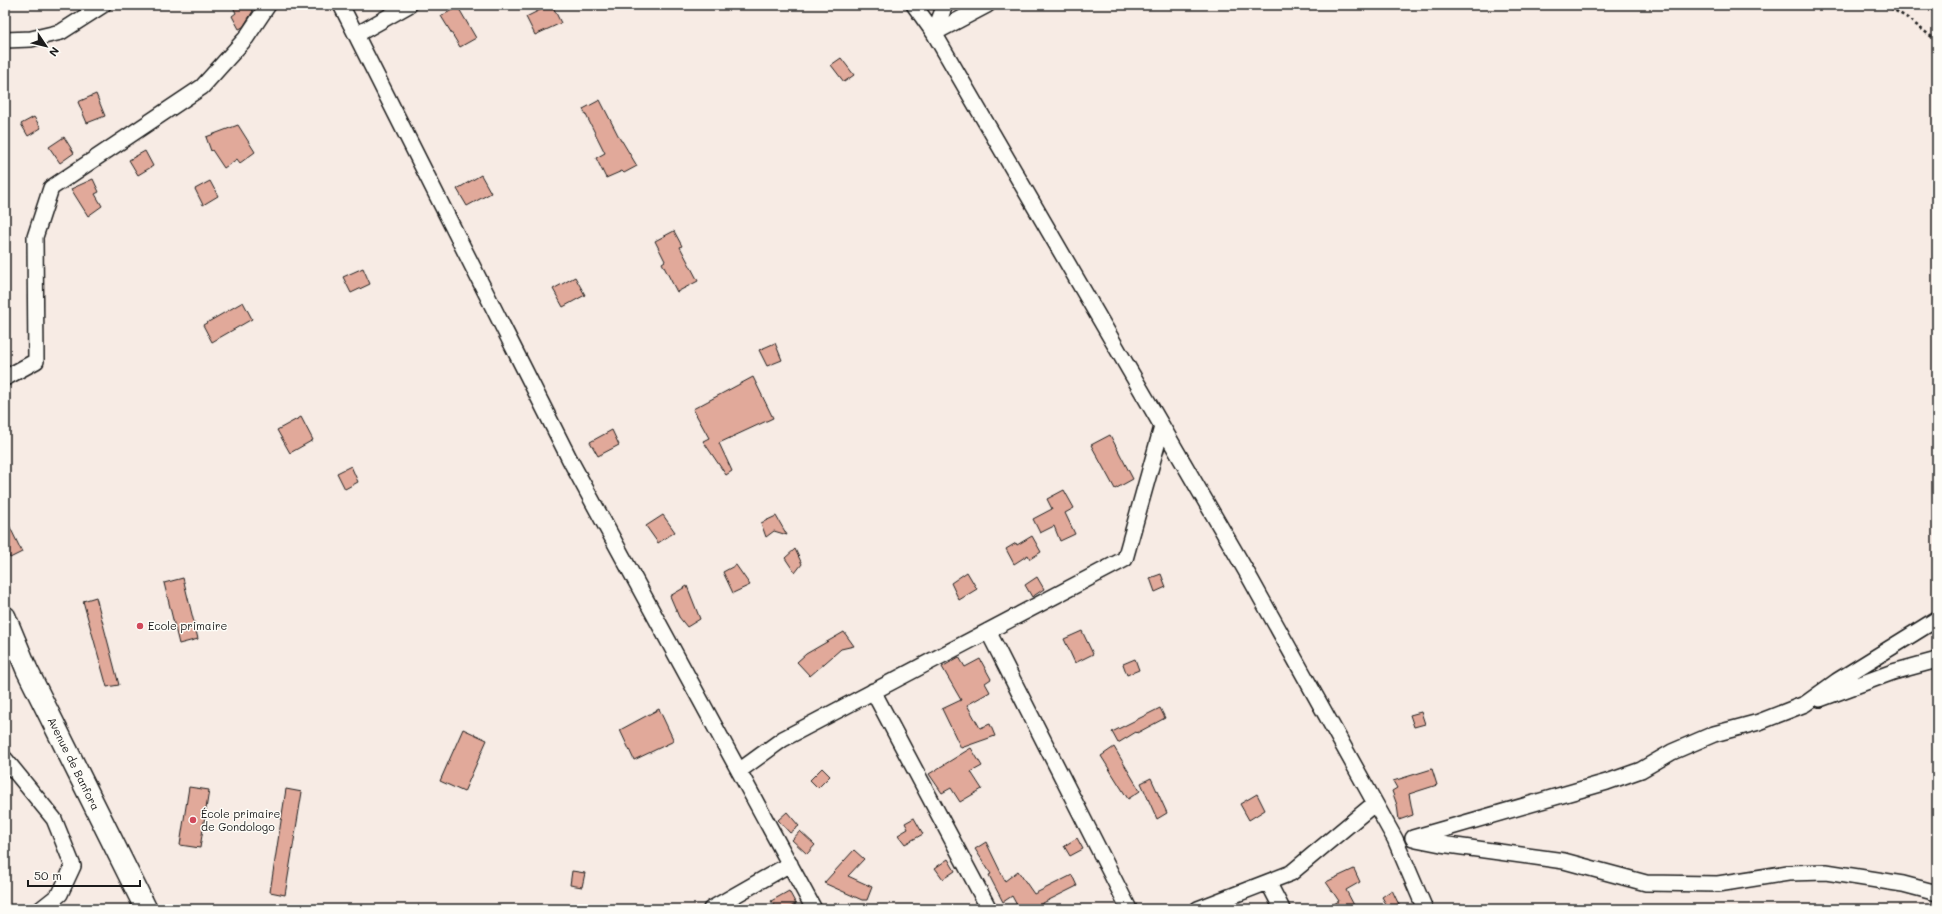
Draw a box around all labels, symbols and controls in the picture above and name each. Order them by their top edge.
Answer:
north arrow [26,26,66,66]
text: N [46,44,63,60]
place label: Ecole primaire [148,618,228,633]
marker: Ecole primaire [135,621,145,631]
street label: Avenue de Banfora [45,714,104,813]
place label: École primaire de Gondologo [201,806,281,834]
marker: École primaire de Gondologo [188,815,198,825]
scale bar [28,862,140,888]
text: 50 m [34,867,62,883]

